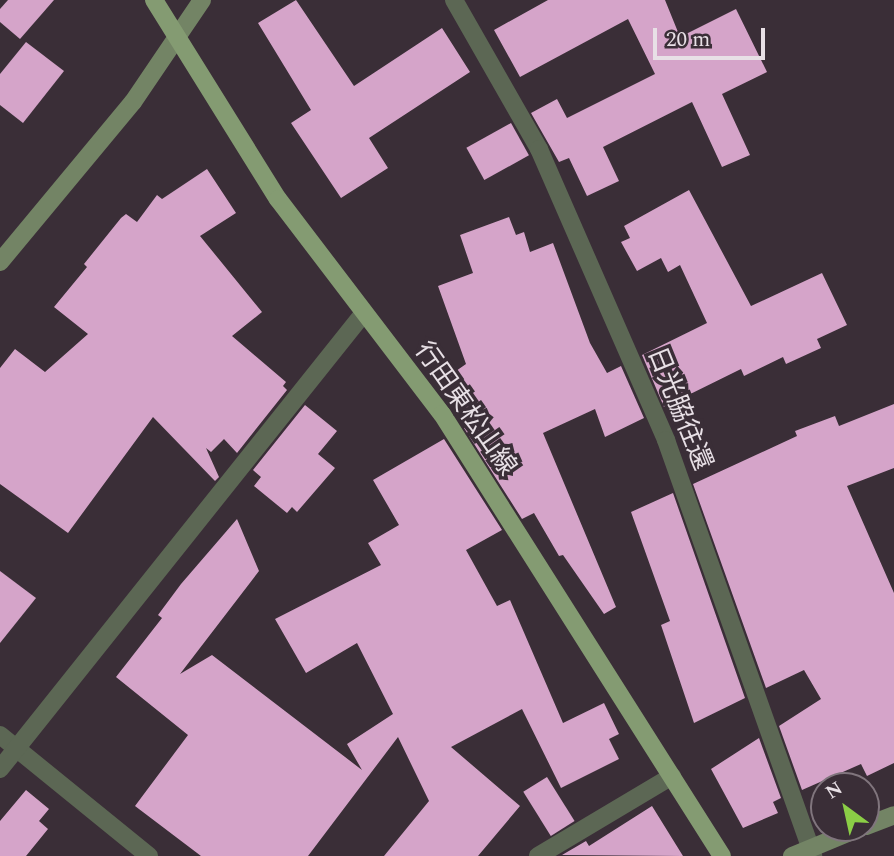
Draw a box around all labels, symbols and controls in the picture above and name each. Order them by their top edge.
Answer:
scale bar [656,14,768,58]
text: 20 m [666,24,710,56]
street label: 行田東松山線 [407,336,523,482]
street label: 日光脇往還 [640,343,718,475]
north arrow [810,772,880,842]
text: N [820,774,849,807]

